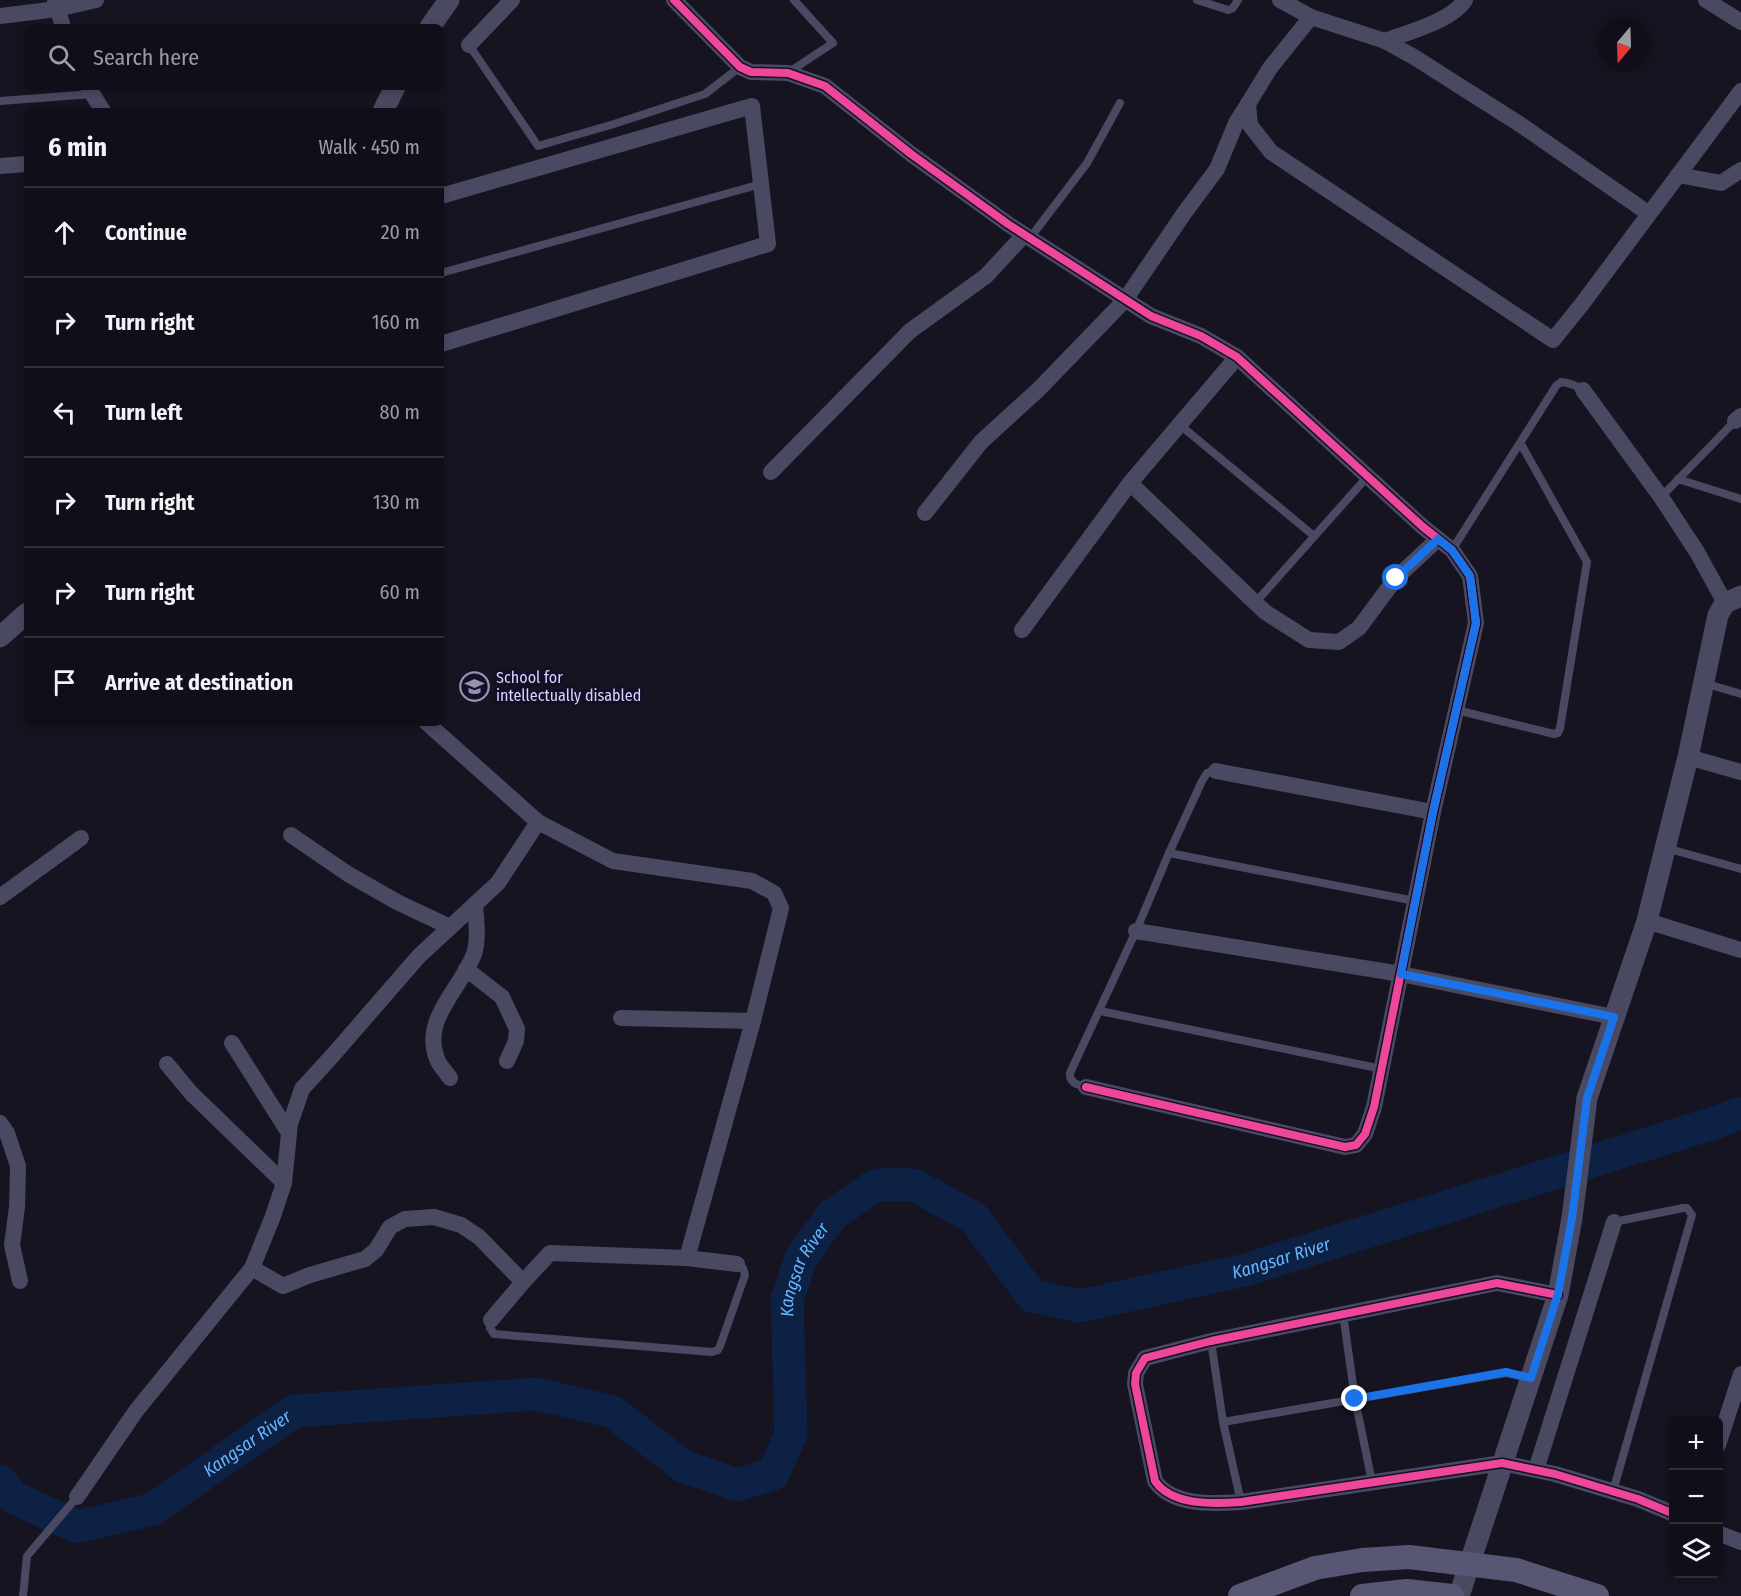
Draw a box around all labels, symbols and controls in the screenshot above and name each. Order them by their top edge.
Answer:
north arrow [1597,18,1651,72]
search box [24,24,444,90]
icon: search [45,41,78,74]
text: Search here [93,44,199,71]
text: 6 min [48,132,107,163]
text: Walk · 450 m [319,135,420,159]
icon: ahead [48,216,81,249]
text: Continue [105,219,187,246]
text: 20 m [381,220,420,244]
icon: right [48,306,81,339]
text: Turn right [105,309,194,336]
text: 160 m [372,310,420,334]
icon: left [48,396,81,429]
text: Turn left [105,399,183,426]
text: 80 m [380,400,420,424]
icon: right [48,486,81,519]
text: Turn right [105,489,194,516]
text: 130 m [373,490,420,514]
route start [1382,564,1408,590]
icon: right [48,576,81,609]
text: Turn right [105,579,194,606]
text: 60 m [380,580,420,604]
icon: arrive [48,666,81,699]
place label: School for intellectually disabled [496,668,641,705]
text: Arrive at destination [105,669,293,696]
school or university icon: School for intellectually disabled [459,670,491,702]
water label: Kangsar River [776,1218,834,1317]
water label: Kangsar River [1230,1233,1334,1284]
route end [1341,1385,1367,1411]
water label: Kangsar River [199,1405,296,1482]
map controls [1669,1416,1723,1578]
button: + [1669,1416,1723,1470]
button: − [1669,1470,1723,1524]
button: layers [1669,1524,1723,1578]

